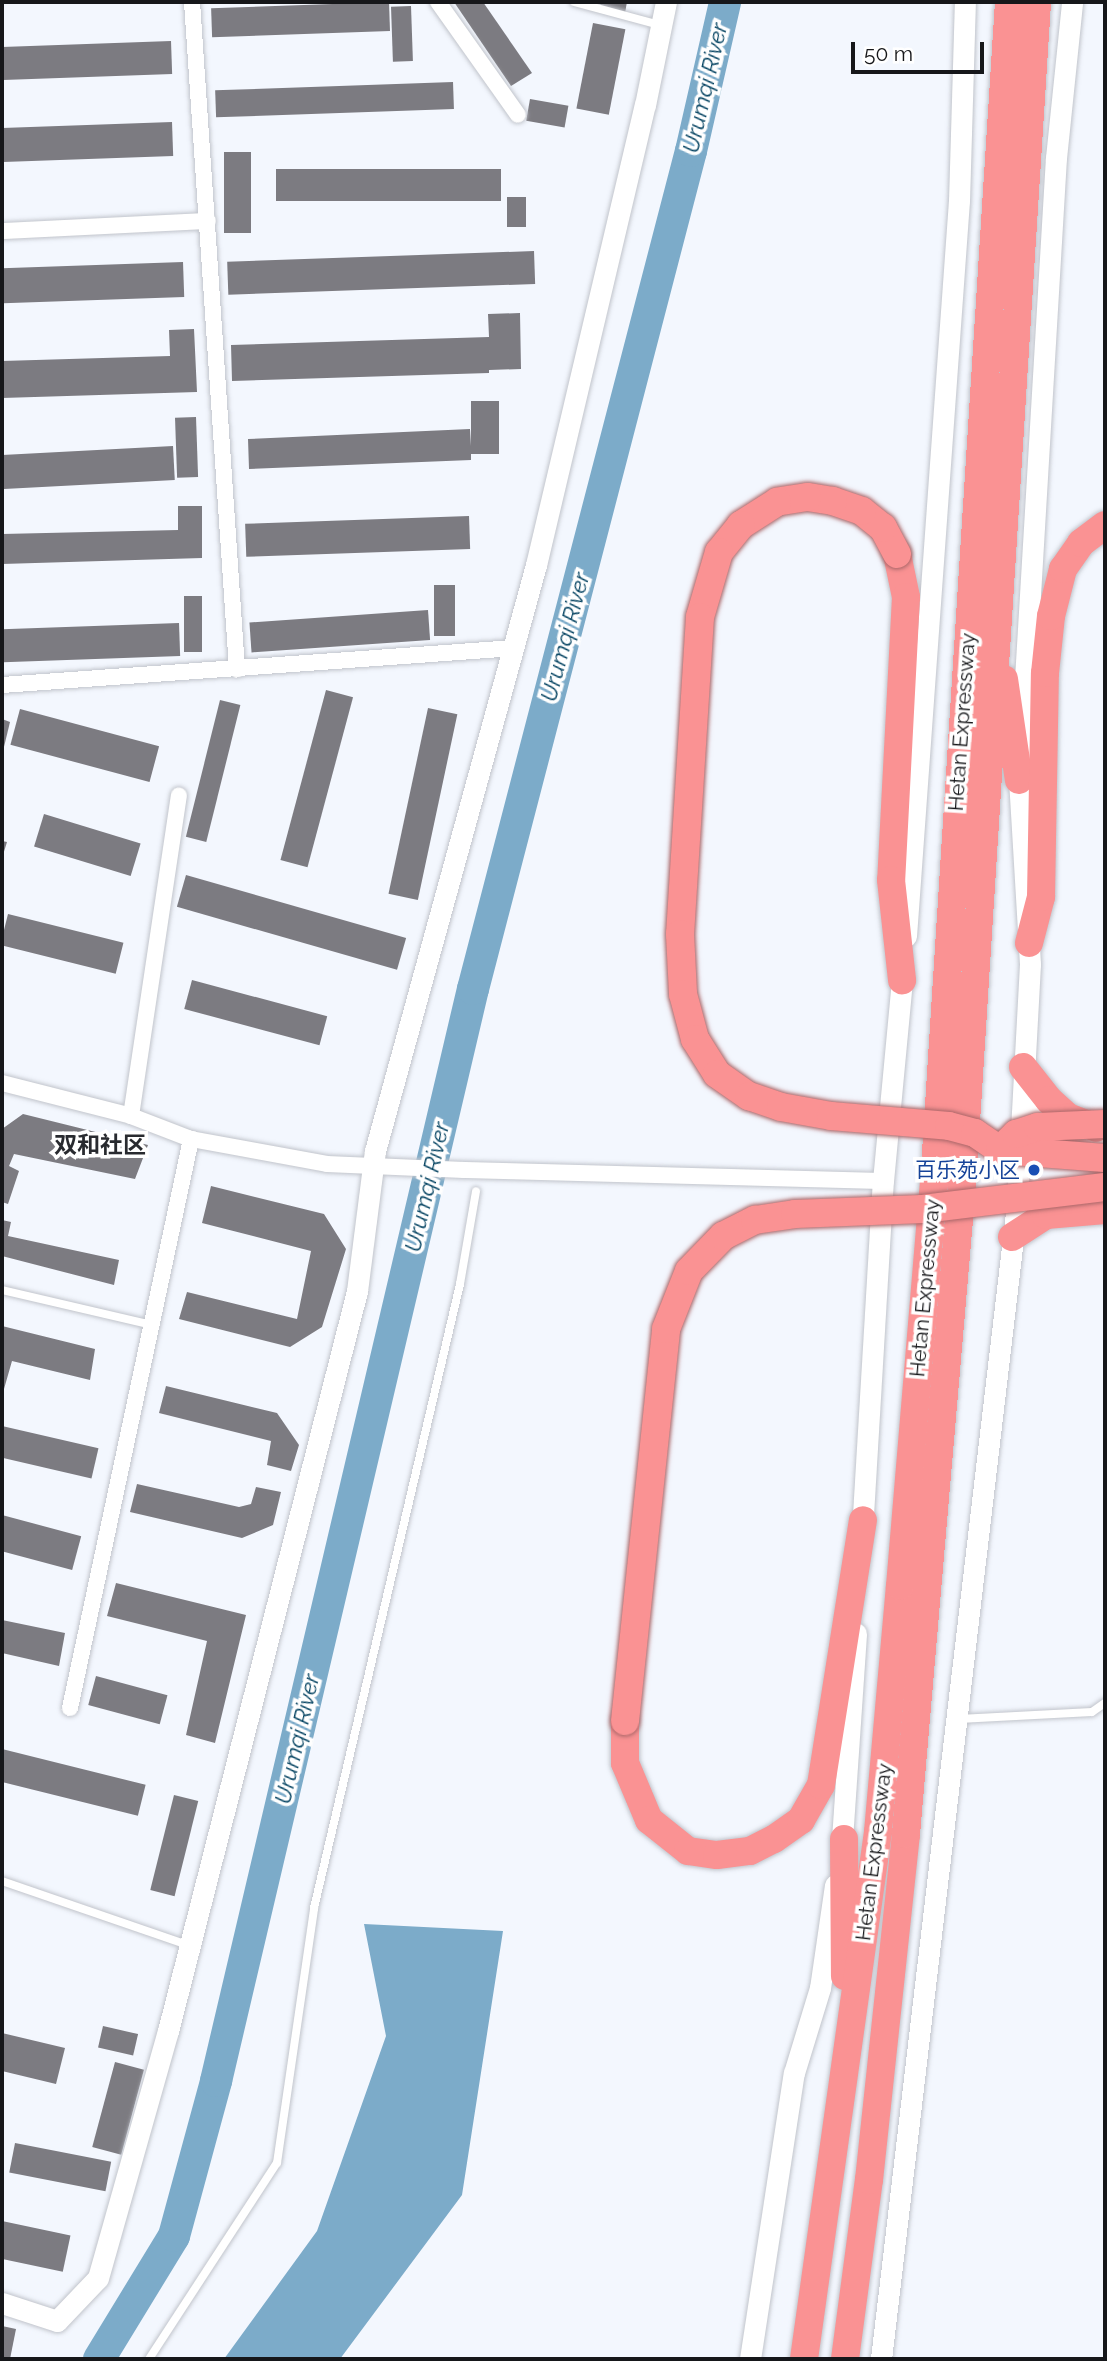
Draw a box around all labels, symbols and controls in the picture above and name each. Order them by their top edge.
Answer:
water label: Urumqi River [677,20,733,156]
scale bar [855,28,988,72]
text: 50 m [864,41,913,66]
water label: Urumqi River [535,569,595,705]
street label: Hetan Expressway [943,632,981,812]
water label: Urumqi River [399,1119,455,1255]
district label: 双和社区 [54,1131,146,1159]
place label: 百乐苑小区 [915,1157,1020,1183]
marker: 百乐苑小区 [1026,1162,1042,1178]
street label: Hetan Expressway [905,1198,945,1378]
water label: Urumqi River [269,1671,325,1807]
street label: Hetan Expressway [851,1762,897,1942]

